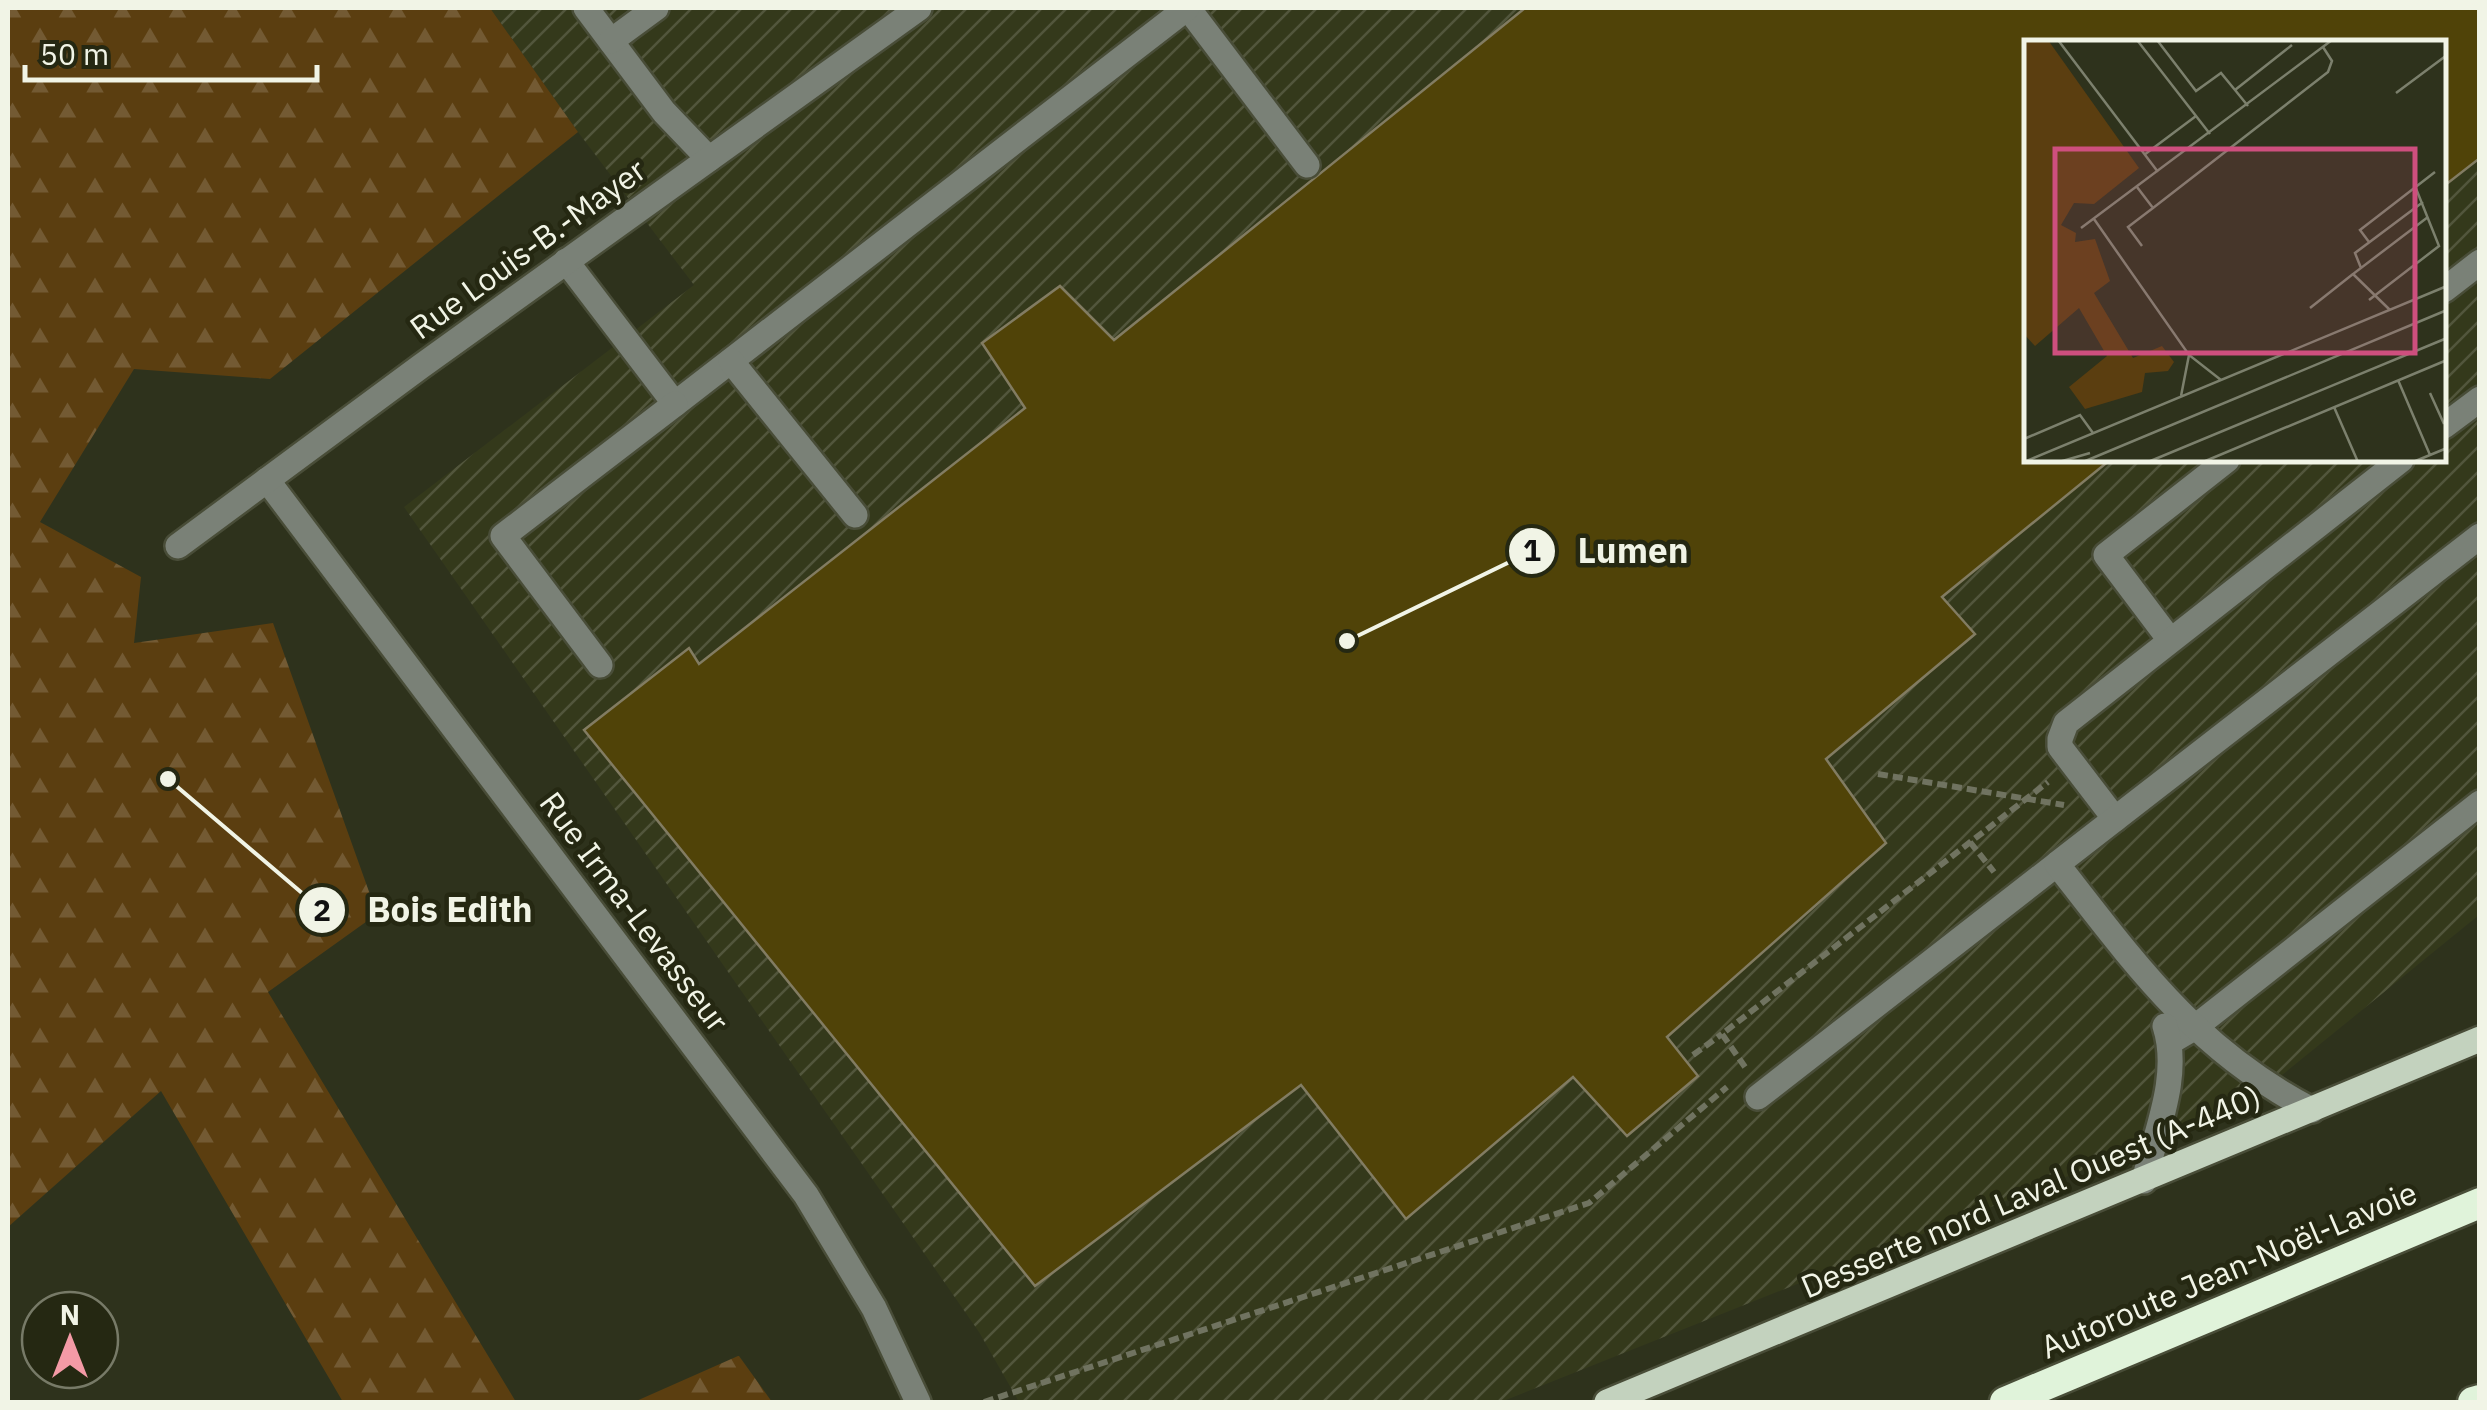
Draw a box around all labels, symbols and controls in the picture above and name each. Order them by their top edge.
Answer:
scale bar [25,20,318,82]
text: 50 m [40,34,109,73]
inset map [2024,40,2447,462]
street label: Rue Louis-B.-Mayer [401,148,654,348]
callout: Lumen [1507,518,1708,583]
text: Lumen [1577,527,1689,573]
text: 1 [1523,530,1541,569]
street label: Rue Irma-Levasseur [531,783,739,1040]
callout: Bois Edith [297,878,553,943]
text: Bois Edith [367,886,533,932]
text: 2 [313,890,331,929]
street label: Desserte nord Laval Ouest (A-440) [1794,1075,2267,1307]
street label: Autoroute Jean-Noël-Lavoie [2034,1171,2423,1367]
north arrow [20,1290,120,1390]
text: N [60,1296,80,1333]

